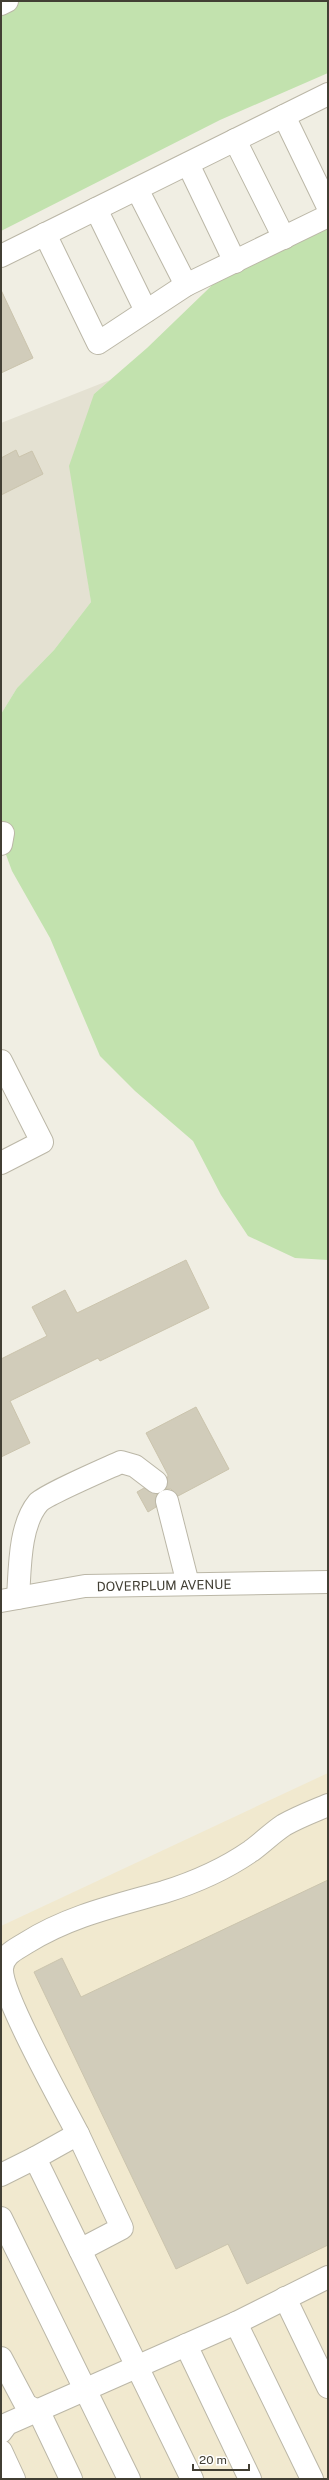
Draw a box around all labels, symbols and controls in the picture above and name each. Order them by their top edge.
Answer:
street label: DOVERPLUM AVENUE [96,1577,232,1594]
scale bar [193,2446,249,2472]
text: 20 m [199,2453,227,2467]

